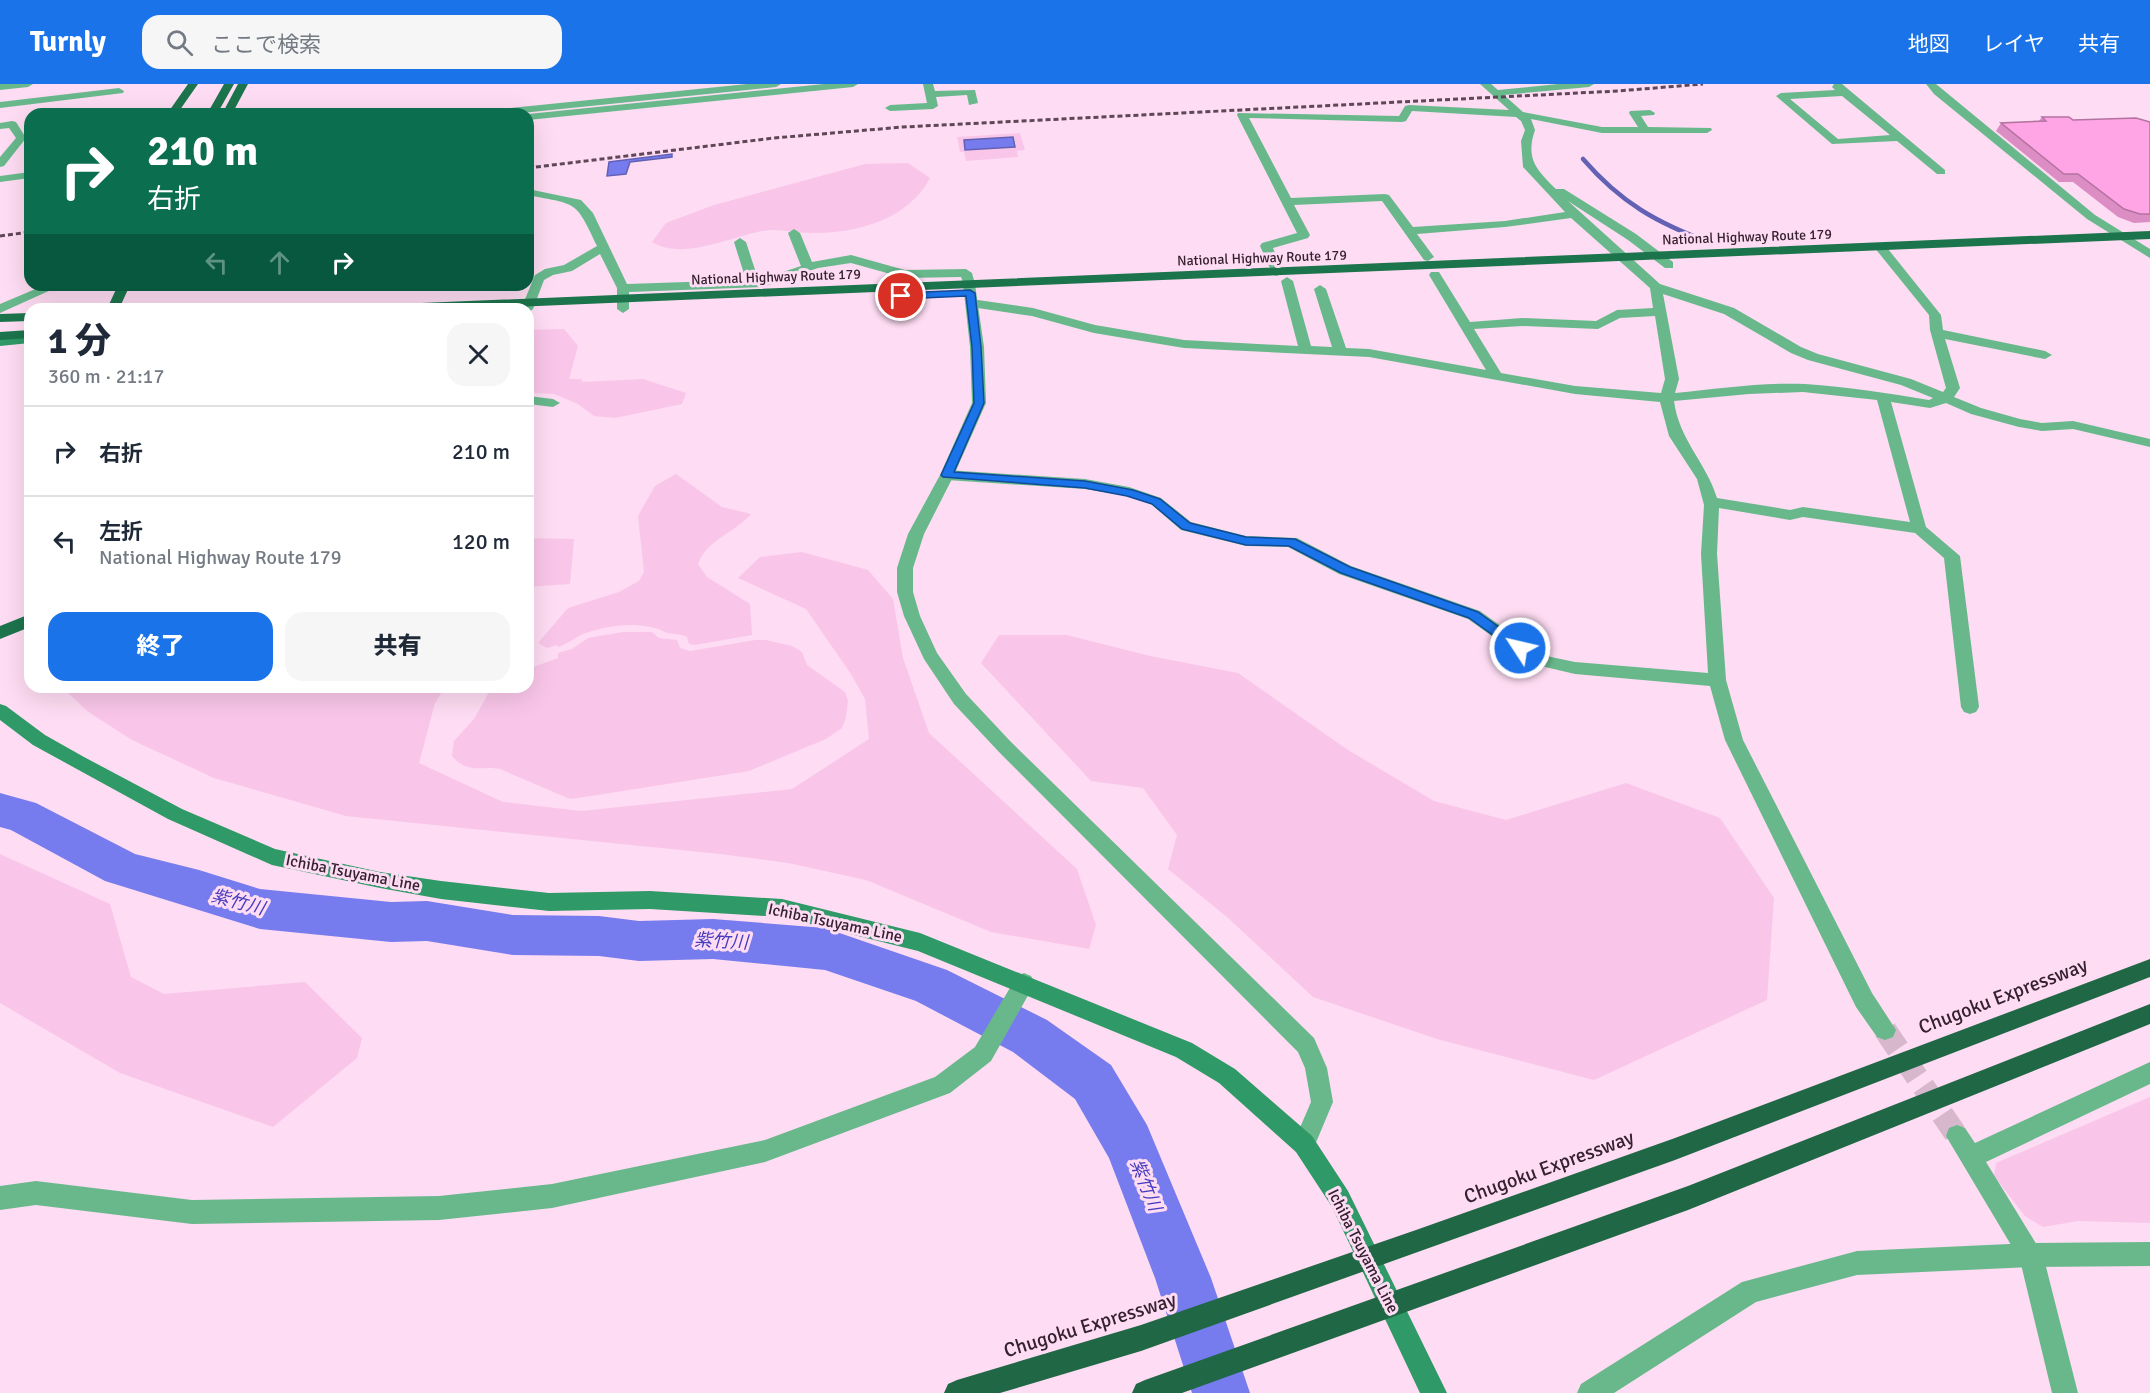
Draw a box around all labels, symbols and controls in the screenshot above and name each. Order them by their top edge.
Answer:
search box [142,15,562,69]
text: Turnly [30,25,106,59]
icon: search [163,26,196,59]
text: ここで検索 [211,31,321,58]
text: 地図 [1908,31,1950,57]
text: レイヤ [1983,31,2045,57]
text: 共有 [2078,31,2120,57]
text: 210 m [147,126,258,177]
icon: right [48,132,126,210]
text: 右折 [147,183,201,216]
street label: National Highway Route 179 [1662,226,1832,248]
icon: left [200,246,233,279]
icon: ahead [263,246,296,279]
icon: right [326,246,359,279]
street label: National Highway Route 179 [1177,247,1347,269]
street label: National Highway Route 179 [691,266,861,288]
pin [875,270,926,321]
icon: arrive [884,279,917,312]
text: 1 分 [48,319,111,364]
button: close [447,323,510,386]
text: 360 m · 21:17 [48,364,164,389]
icon: right [48,435,81,468]
text: 210 m [452,438,510,465]
text: 右折 [99,440,143,467]
text: 左折 [99,518,143,545]
icon: left [48,525,81,558]
text: 120 m [452,528,510,555]
text: National Highway Route 179 [99,545,341,570]
button: 終了 [48,612,273,681]
button: 共有 [285,612,510,681]
position arrow [1488,616,1552,680]
street label: Ichiba Tsuyama Line [284,850,422,896]
water label: 紫竹川 [209,884,269,920]
street label: Ichiba Tsuyama Line [766,899,904,947]
water label: 紫竹川 [693,929,751,954]
street label: Chugoku Expressway [1915,952,2092,1040]
street label: Chugoku Expressway [1461,1124,1638,1209]
water label: 紫竹川 [1126,1156,1167,1216]
street label: Ichiba Tsuyama Line [1323,1186,1403,1316]
street label: Chugoku Expressway [1001,1287,1180,1363]

